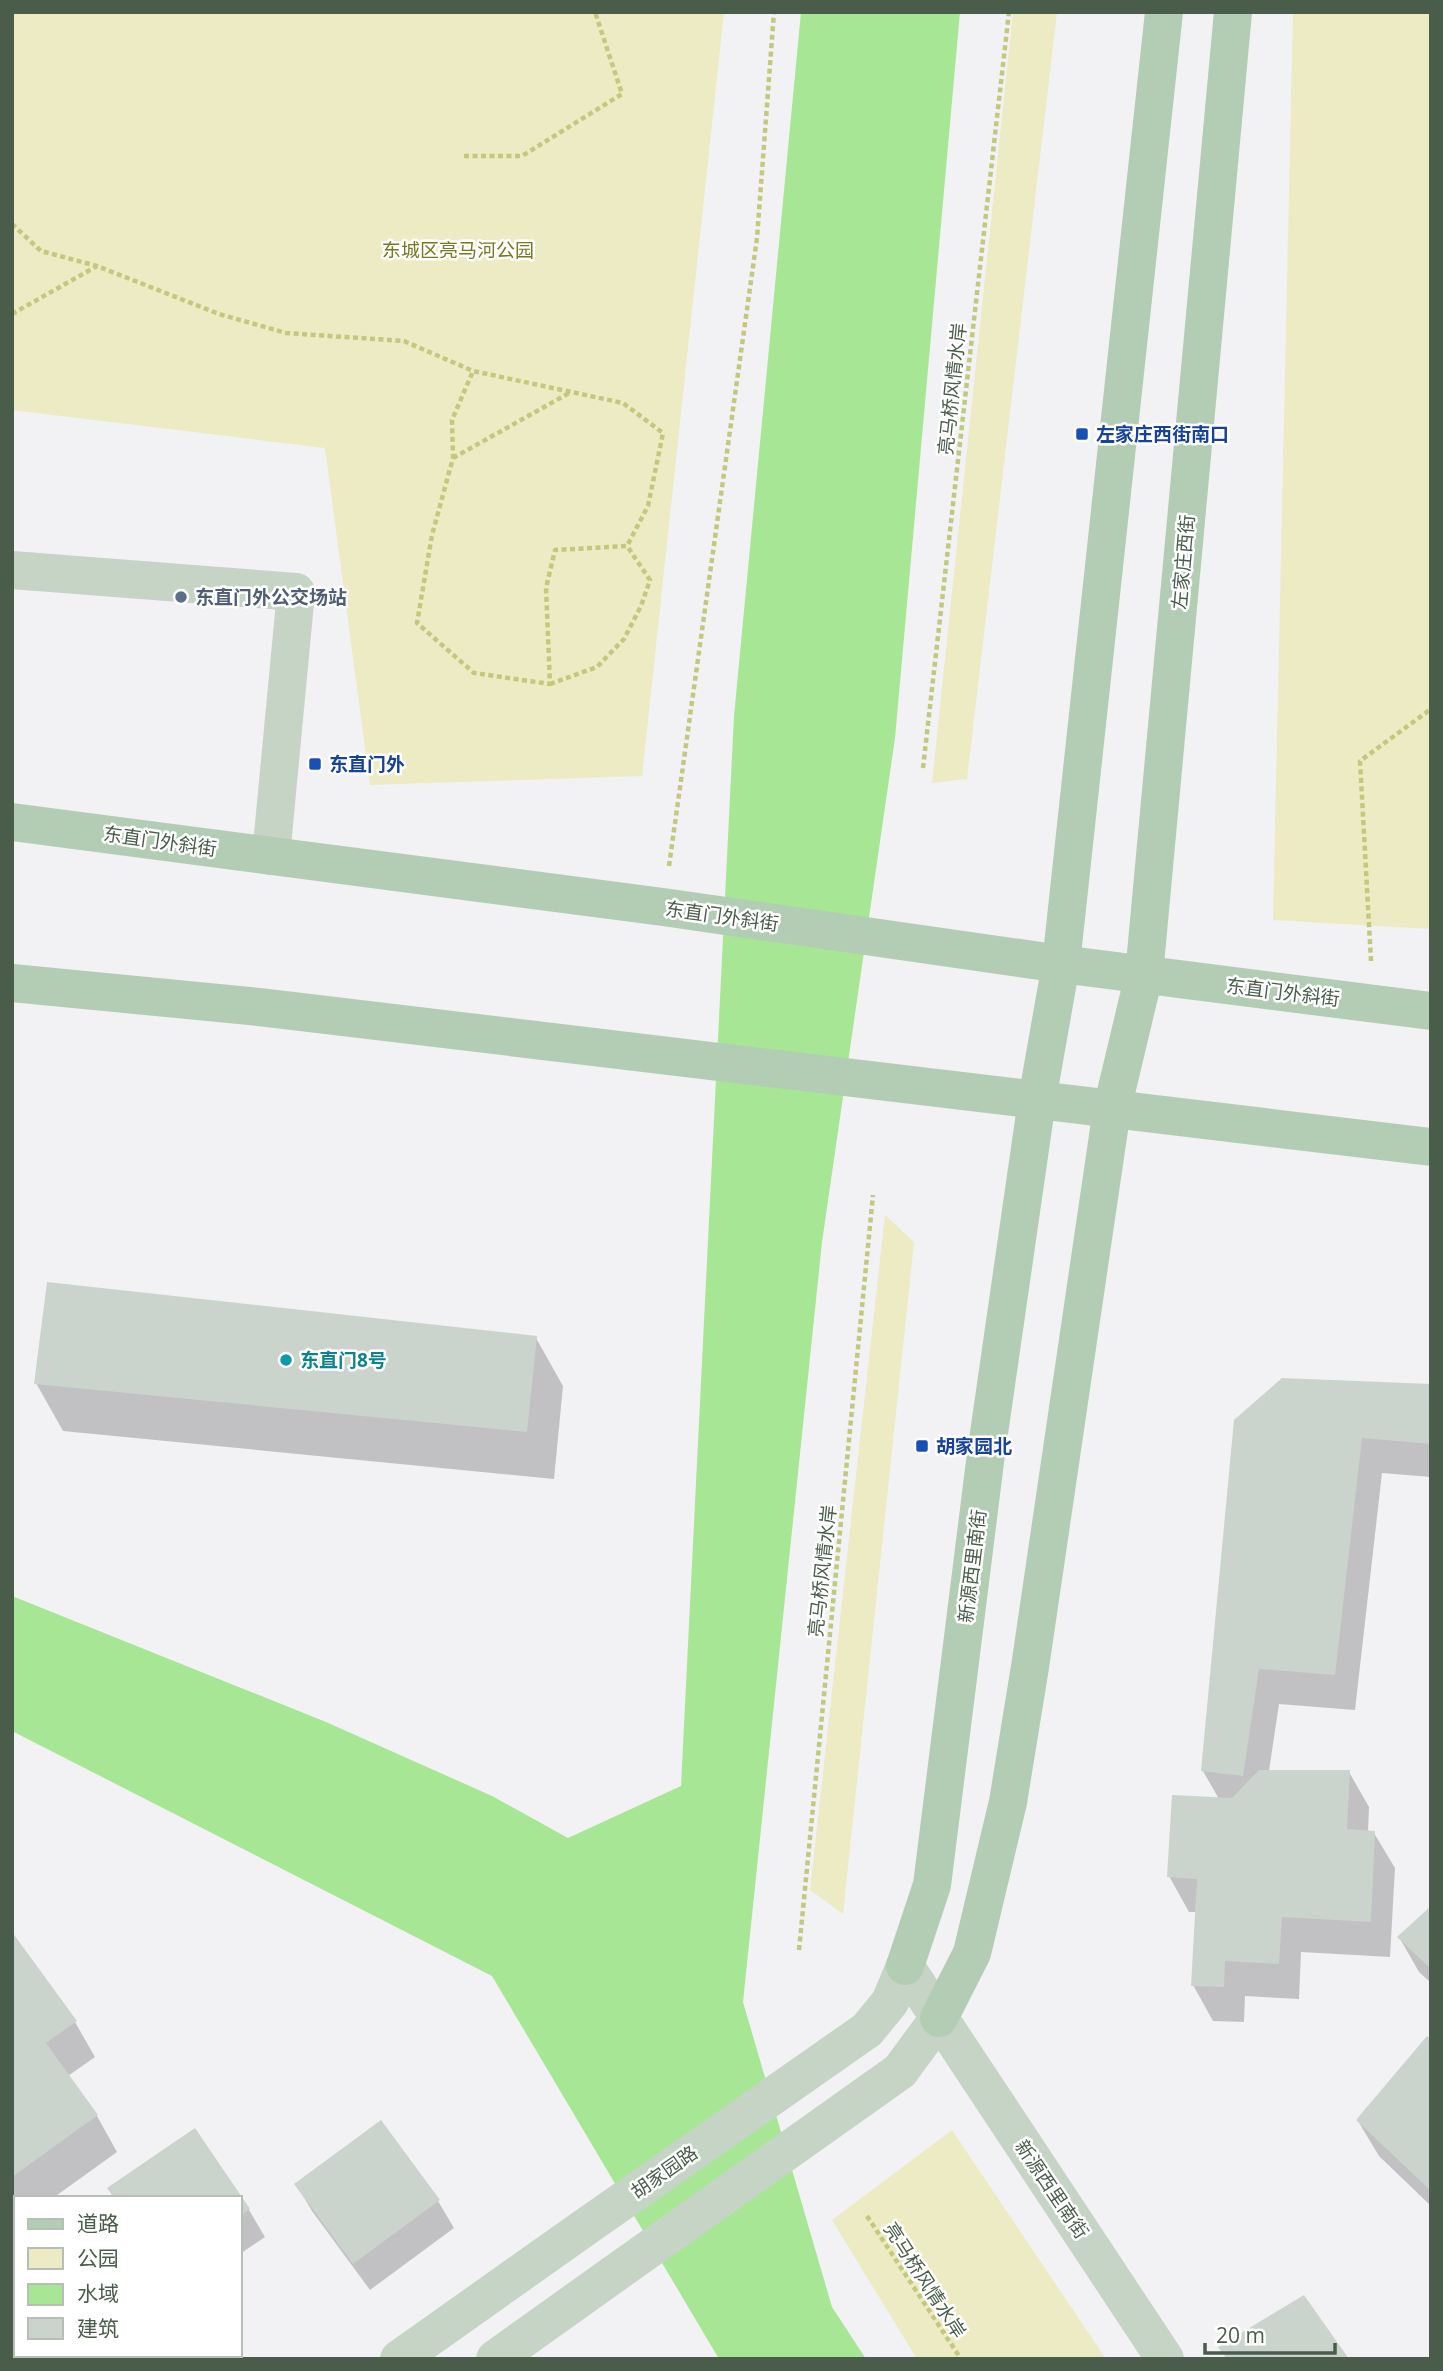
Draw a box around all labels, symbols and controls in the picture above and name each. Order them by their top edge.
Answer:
park label: 东城区亮马河公园 [382,237,534,263]
street label: 亮马桥风情水岸 [932,321,972,457]
place label: 左家庄西街南口 [1096,421,1229,447]
marker: 左家庄西街南口 [1074,426,1090,442]
street label: 左家庄西街 [1166,514,1200,610]
place label: 东直门外公交场站 [195,584,347,610]
marker: 东直门外公交场站 [173,589,189,605]
place label: 东直门外 [329,751,405,777]
marker: 东直门外 [307,756,323,772]
street label: 东直门外斜街 [102,820,218,862]
street label: 东直门外斜街 [664,895,780,937]
street label: 东直门外斜街 [1225,972,1341,1012]
place label: 东直门8号 [300,1347,387,1373]
marker: 东直门8号 [278,1352,294,1368]
place label: 胡家园北 [936,1433,1012,1459]
marker: 胡家园北 [914,1438,930,1454]
street label: 亮马桥风情水岸 [802,1503,842,1639]
street label: 新源西里南街 [952,1508,992,1624]
street label: 新源西里南街 [1009,2134,1095,2244]
street label: 胡家园路 [625,2140,703,2204]
legend [14,2196,242,2357]
text: 道路 [77,2209,119,2237]
street label: 亮马桥风情水岸 [878,2217,972,2343]
text: 公园 [77,2244,119,2272]
text: 水域 [77,2279,119,2307]
scale bar [1205,2312,1334,2356]
text: 建筑 [77,2314,119,2342]
text: 20 m [1216,2321,1265,2349]

